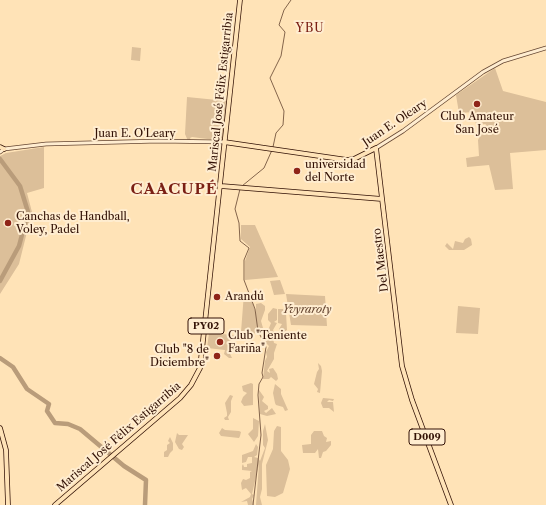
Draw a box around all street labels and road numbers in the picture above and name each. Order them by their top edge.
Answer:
street label: Mariscal José Félix Estigarribia [206,12,236,172]
street label: Juan E. Oleary [360,97,430,149]
street label: Juan E. O'Leary [94,127,176,141]
street label: Del Maestro [371,227,391,293]
road number: PY02 [188,318,224,334]
street label: Mariscal José Félix Estigarribia [54,380,184,494]
road number: D009 [409,429,445,445]

